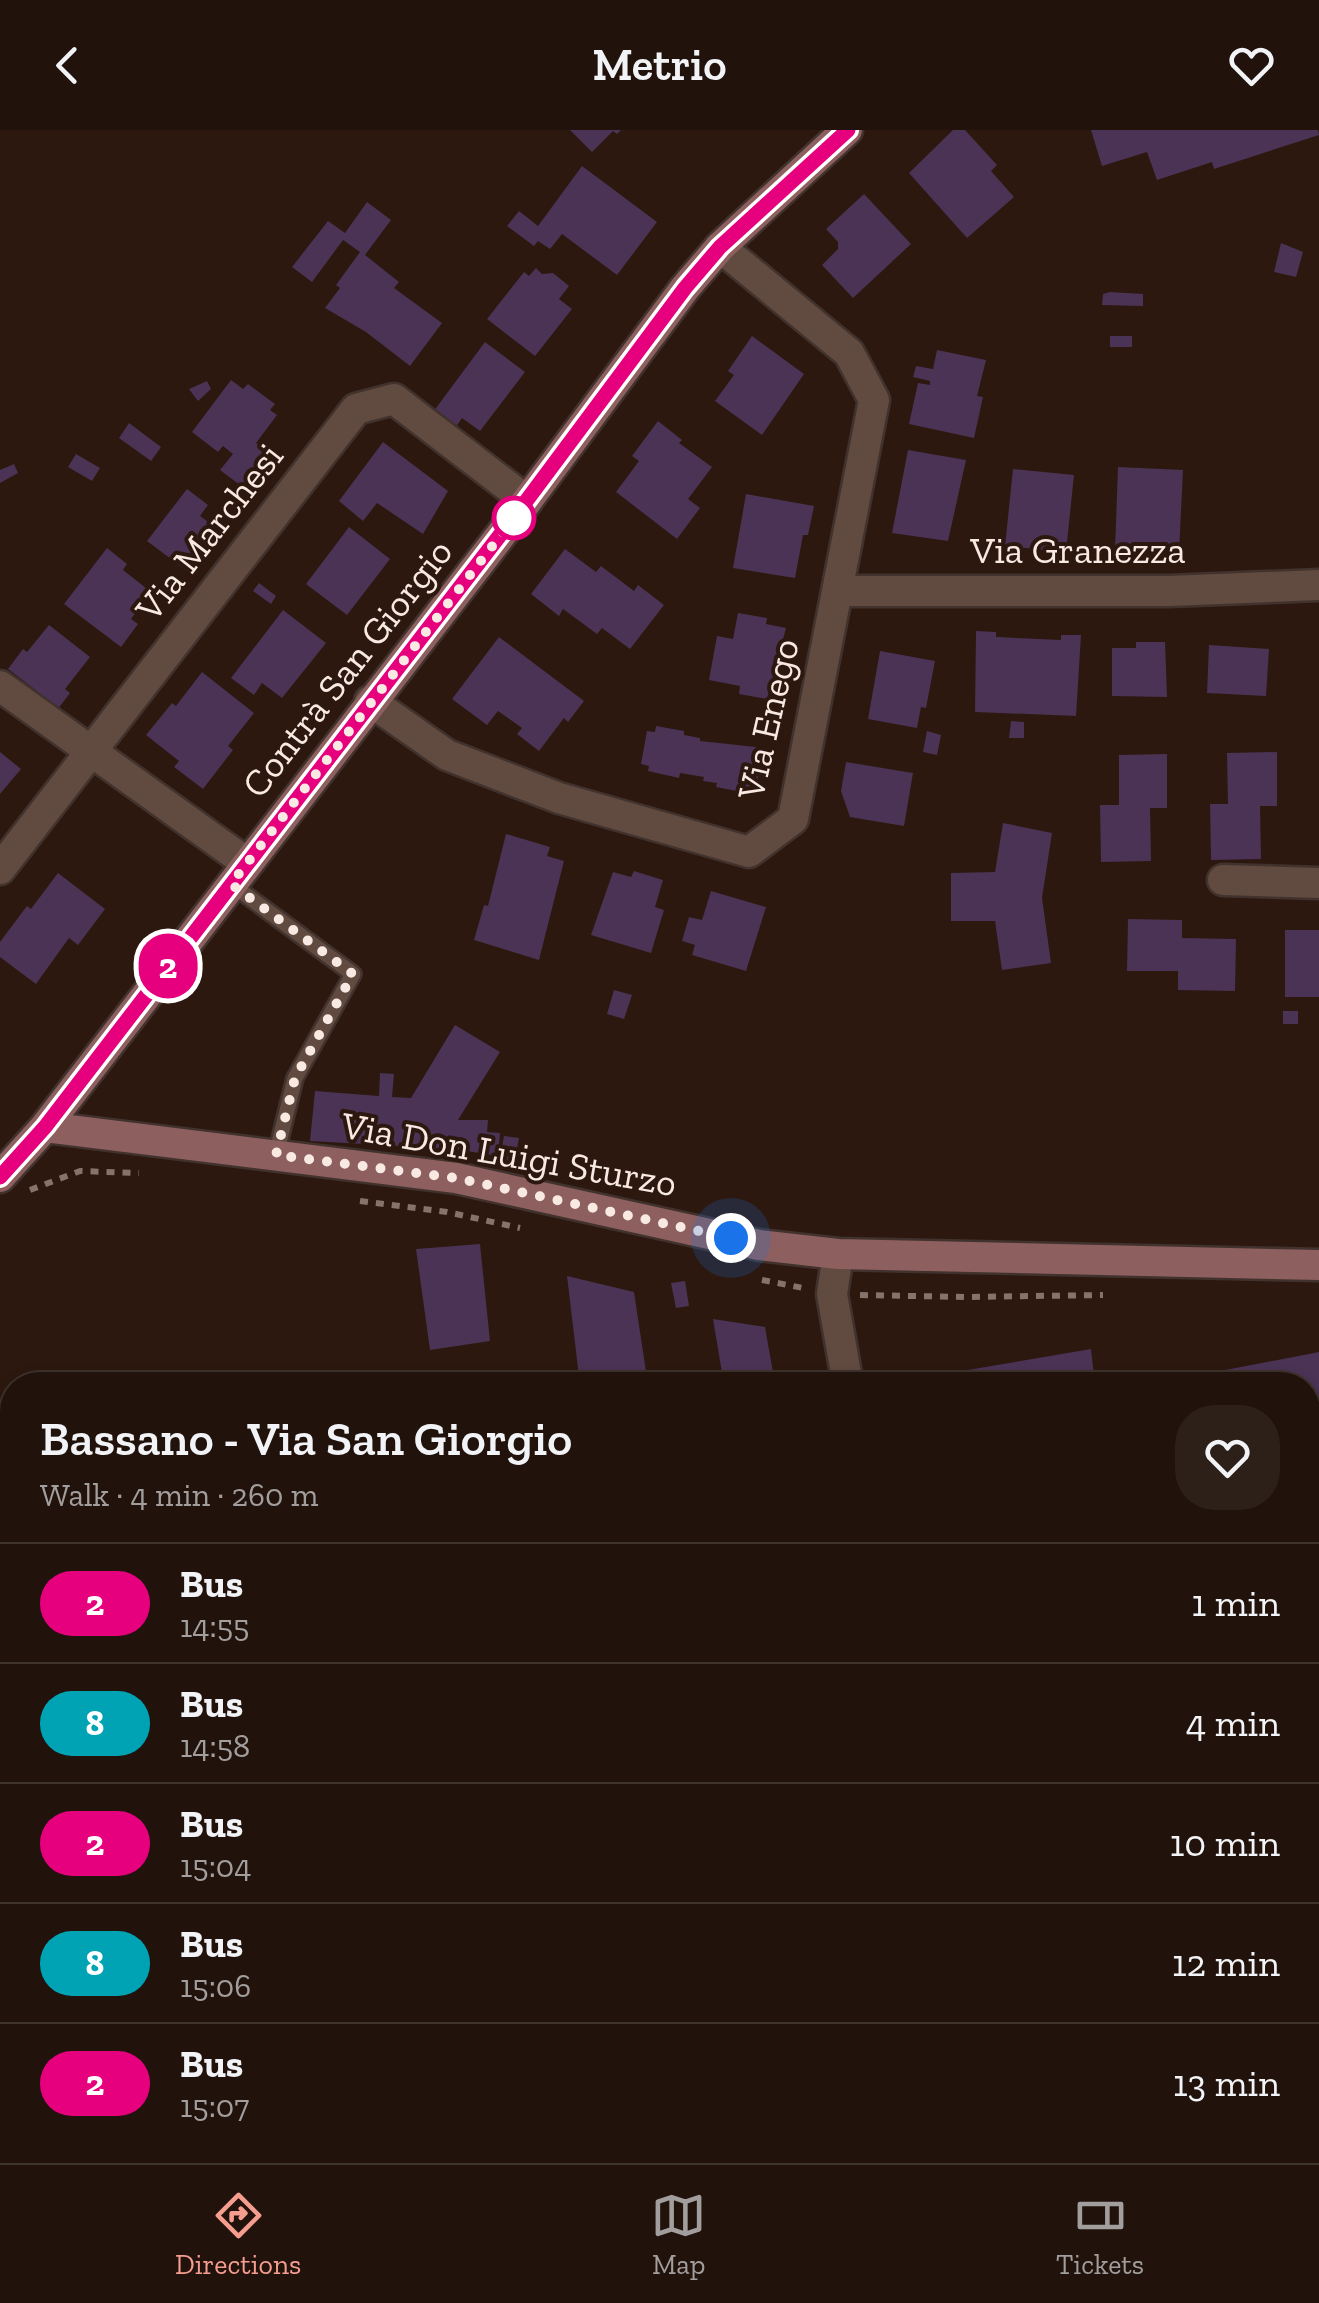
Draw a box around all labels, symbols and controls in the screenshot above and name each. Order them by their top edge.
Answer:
icon: back [40,38,95,93]
text: Metrio [592,38,727,92]
icon: heart [1224,38,1279,93]
street label: Via Marchesi [125,434,293,631]
unlabelled marker [493,497,535,539]
street label: Via Granezza [969,527,1186,573]
street label: Contrà San Giorgio [232,530,462,806]
street label: Via Enego [727,634,809,805]
line badge: 2 [136,934,200,998]
text: 2 [159,945,177,987]
street label: Via Don Luigi Sturzo [337,1102,680,1206]
your location [706,1213,756,1263]
button: heart [1175,1405,1280,1510]
text: Bassano - Via San Giorgio [40,1410,572,1467]
text: Walk · 4 min · 260 m [40,1476,318,1514]
text: Bus [180,1561,243,1607]
text: 1 min [1192,1580,1280,1626]
text: 2 [86,1582,104,1624]
text: 14:55 [180,1607,250,1645]
text: Bus [180,1681,243,1727]
text: 4 min [1186,1700,1280,1746]
text: 8 [86,1702,104,1744]
text: 14:58 [180,1727,250,1765]
text: Bus [180,1801,243,1847]
text: 10 min [1170,1820,1280,1866]
text: 2 [86,1822,104,1864]
text: 15:04 [180,1847,252,1885]
text: Bus [180,1921,243,1967]
text: 12 min [1172,1940,1280,1986]
text: 8 [86,1942,104,1984]
text: 15:06 [180,1967,251,2005]
text: Bus [180,2041,243,2087]
text: 13 min [1173,2060,1280,2106]
text: 2 [86,2062,104,2104]
text: 15:07 [180,2087,249,2125]
tab: Directions [175,2188,301,2281]
tab: Map [651,2188,706,2281]
tab: Tickets [1056,2188,1144,2281]

